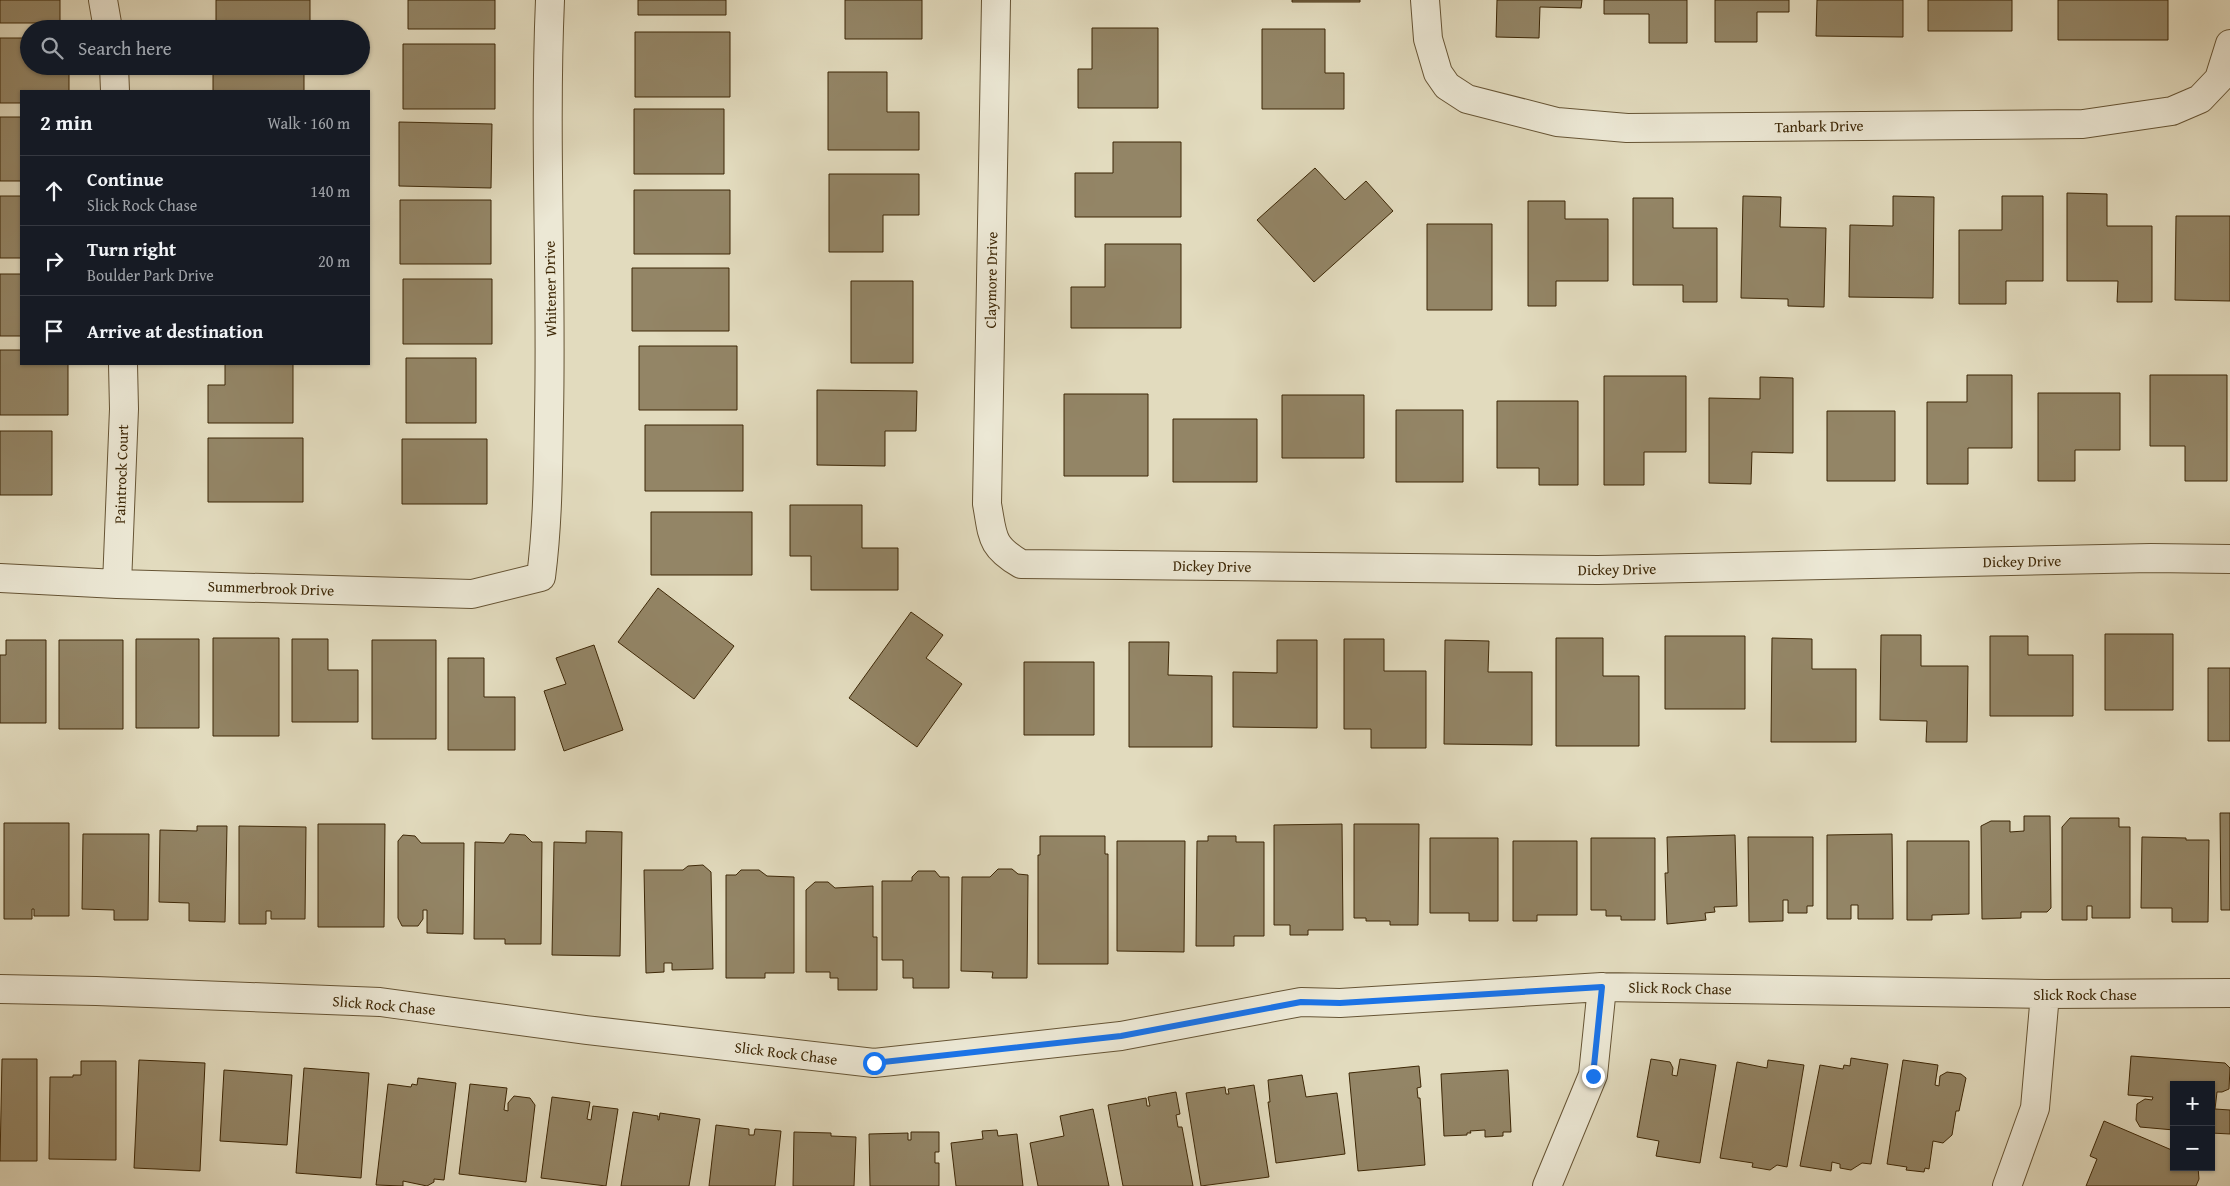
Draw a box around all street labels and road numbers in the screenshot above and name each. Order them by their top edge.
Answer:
street label: Tanbark Drive [1774,115,1864,137]
street label: Claymore Drive [980,231,1002,329]
street label: Whitener Drive [539,241,561,337]
street label: Paintrock Court [109,423,133,524]
street label: Dickey Drive [1983,550,2061,572]
street label: Dickey Drive [1173,555,1251,577]
street label: Dickey Drive [1578,558,1656,580]
street label: Summerbrook Drive [207,575,335,601]
street label: Slick Rock Chase [1628,977,1732,999]
street label: Slick Rock Chase [2033,984,2137,1005]
street label: Slick Rock Chase [332,990,436,1020]
street label: Slick Rock Chase [733,1036,839,1070]

